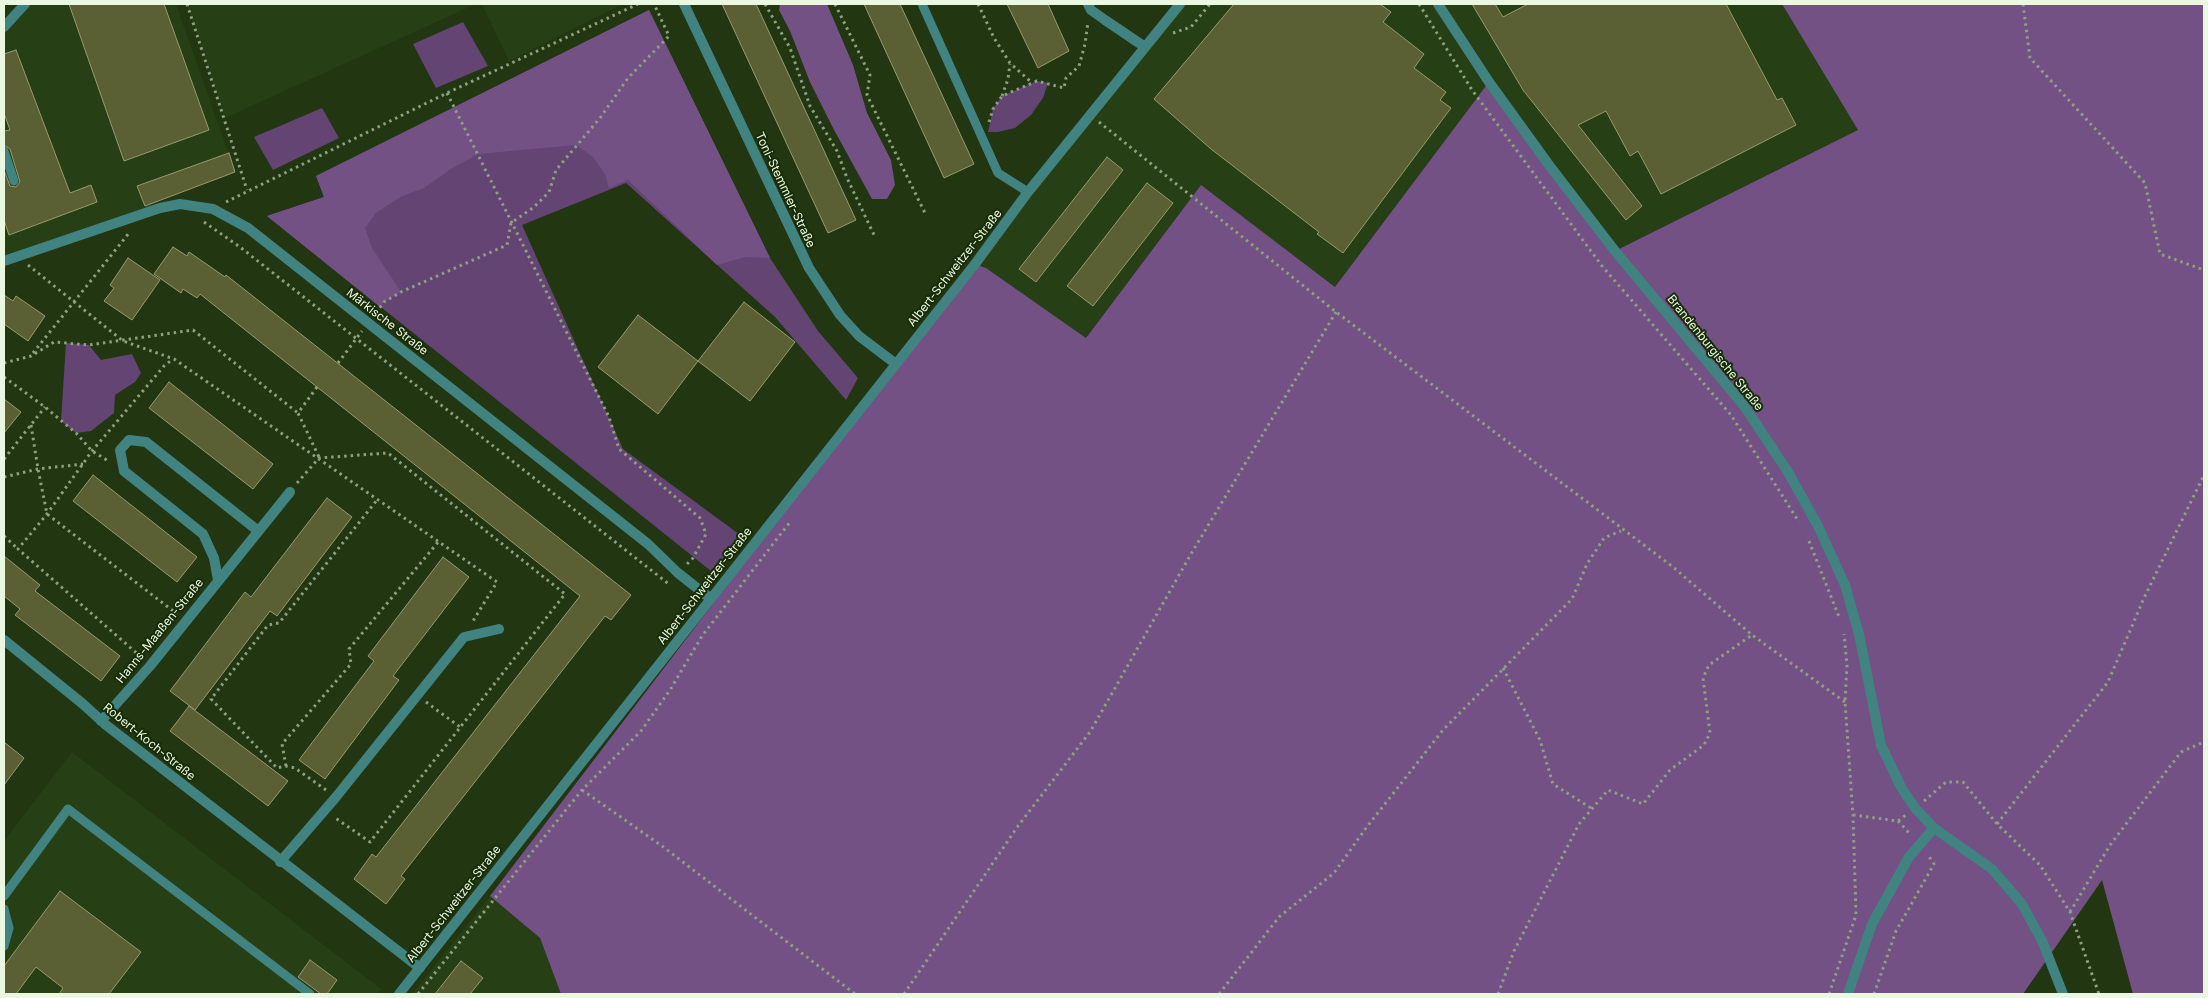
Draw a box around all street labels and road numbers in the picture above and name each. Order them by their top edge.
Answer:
street label: Toni-Stemmler-Straße [752,130,818,250]
street label: Albert-Schweitzer-Straße [905,207,1005,329]
street label: Märkische Straße [343,286,431,358]
street label: Brandenburgische Straße [1664,292,1766,414]
street label: Albert-Schweitzer-Straße [655,525,755,647]
street label: Hanns-Maaßen-Straße [113,576,207,686]
street label: Robert-Koch-Straße [100,700,198,784]
street label: Albert-Schweitzer-Straße [404,843,504,965]

